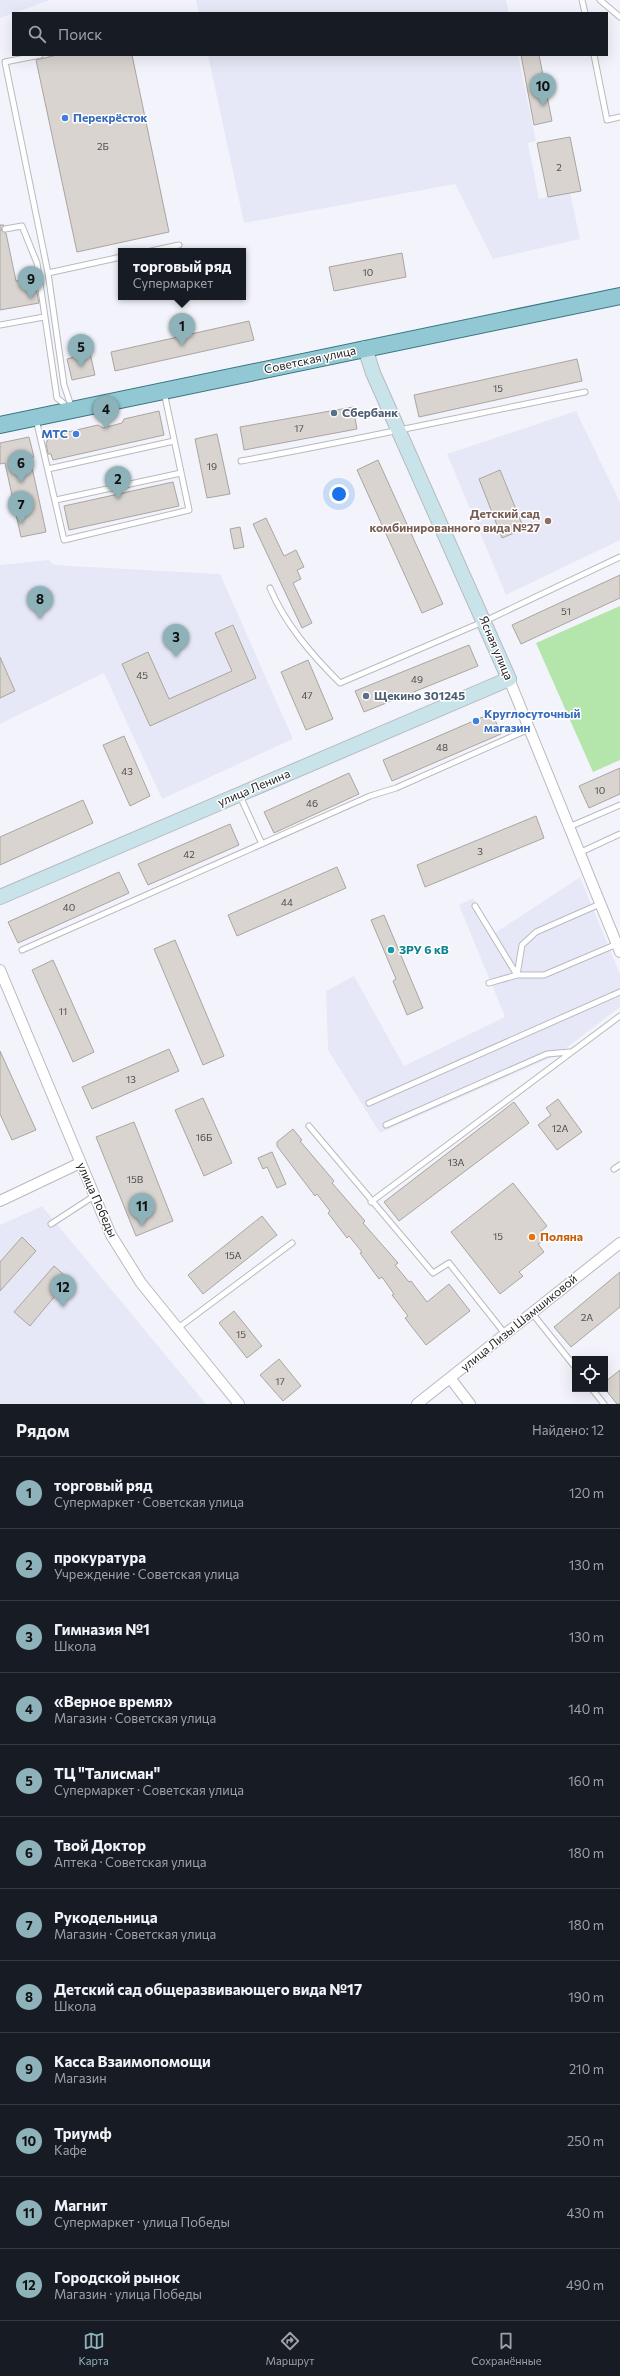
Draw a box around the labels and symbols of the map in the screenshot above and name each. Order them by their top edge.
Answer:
pin: 10 [530,73,556,106]
place label: Перекрёсток [73,110,148,124]
marker: Перекрёсток [60,113,70,123]
house number: 2Б [97,140,109,152]
house number: 2 [556,161,562,173]
pin: 9 [18,266,44,299]
house number: 10 [363,266,373,278]
pin: 1 [169,313,195,346]
pin: 5 [68,334,94,367]
street label: Советская улица [263,342,357,376]
house number: 15 [493,382,503,394]
pin: 4 [93,396,119,429]
place label: Сбербанк [342,405,398,419]
marker: Сбербанк [329,408,339,418]
house number: 17 [294,422,304,434]
place label: МТС [41,426,68,440]
marker: МТС [71,429,81,439]
pin: 6 [8,450,34,483]
house number: 19 [207,460,217,472]
pin: 2 [105,466,131,499]
your location [329,484,349,504]
pin: 7 [8,491,34,524]
place label: Детский сад комбинированного вида №27 [369,506,541,534]
marker: Детский сад комбинированного вида №27 [543,516,553,526]
pin: 8 [27,586,53,619]
house number: 51 [561,605,571,617]
street label: Ясная улица [477,613,517,682]
pin: 3 [163,624,189,657]
house number: 45 [136,669,148,681]
house number: 49 [411,673,423,685]
place label: Щекино 301245 [374,688,465,702]
house number: 47 [301,689,313,701]
marker: Щекино 301245 [361,691,371,701]
place label: Круглосуточный магазин [484,706,580,734]
marker: Круглосуточный магазин [471,716,481,726]
house number: 48 [436,741,448,753]
house number: 43 [121,765,133,777]
street label: улица Ленина [215,766,292,809]
house number: 10 [595,784,605,796]
house number: 46 [306,797,318,809]
house number: 3 [477,845,483,857]
house number: 42 [183,848,195,860]
house number: 44 [281,896,293,908]
house number: 40 [63,901,75,913]
place label: ЗРУ 6 кВ [399,942,449,956]
marker: ЗРУ 6 кВ [386,945,396,955]
house number: 11 [59,1005,67,1017]
house number: 13 [126,1073,136,1085]
house number: 12А [552,1122,568,1134]
house number: 16Б [196,1131,212,1143]
house number: 13А [448,1156,464,1168]
street label: улица Победы [75,1160,121,1239]
house number: 15В [127,1173,144,1185]
pin: 11 [129,1193,155,1226]
place label: Поляна [540,1229,583,1243]
house number: 15 [493,1230,503,1242]
marker: Поляна [527,1232,537,1242]
house number: 15А [225,1249,241,1261]
street label: улица Лизы Шамшиковой [457,1271,579,1374]
pin: 12 [50,1274,76,1307]
house number: 2А [581,1311,593,1323]
house number: 15 [236,1328,246,1340]
house number: 17 [275,1375,285,1387]

